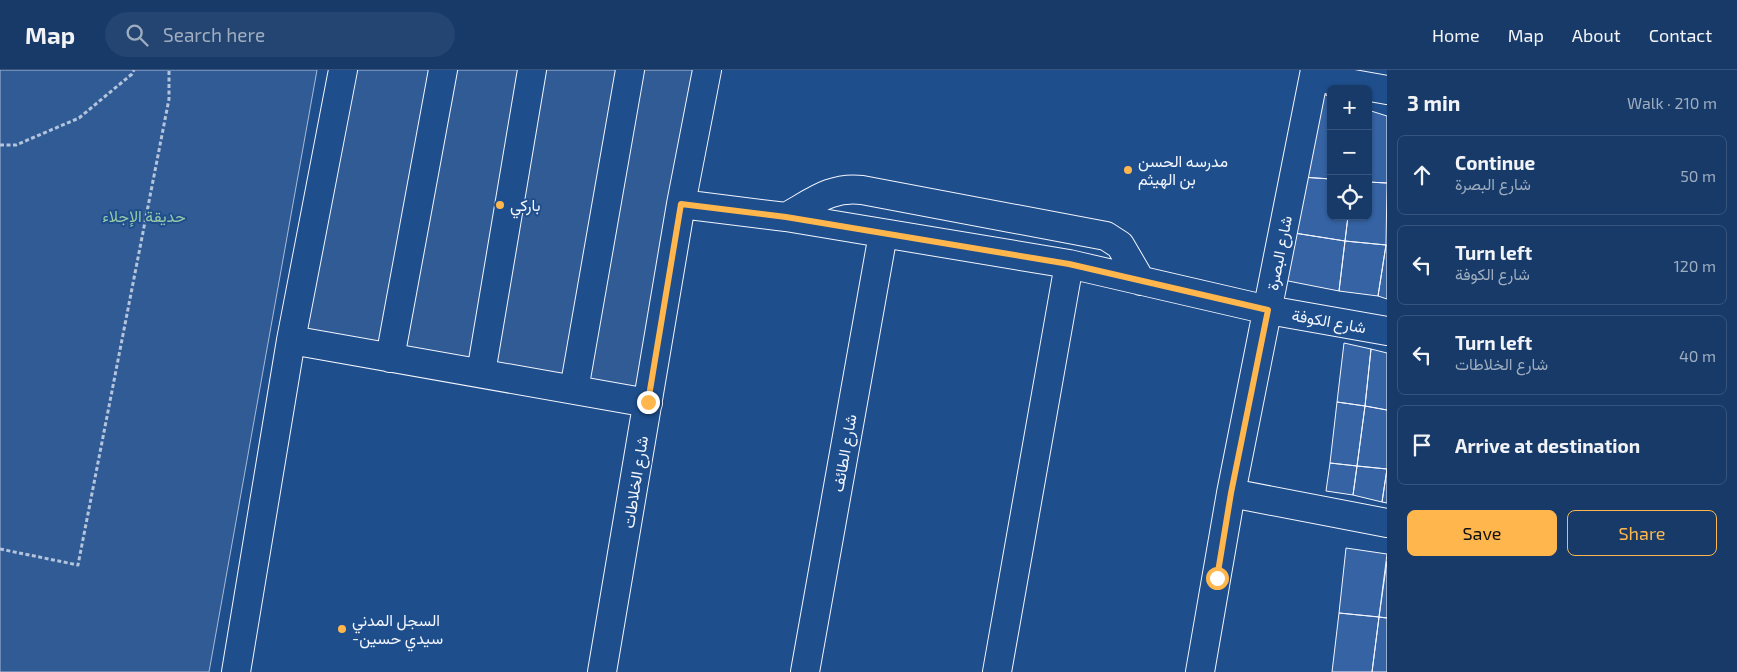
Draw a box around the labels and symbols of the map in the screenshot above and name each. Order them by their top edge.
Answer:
place label: مدرسه الحسن بن الهيثم [1138,151,1228,190]
marker: مدرسه الحسن بن الهيثم [1122,164,1134,176]
place label: باركي [510,195,540,219]
marker: باركي [494,199,506,211]
park label: حديقة الإجلاء [102,206,186,227]
street label: شارع البصرة [1262,214,1298,292]
street label: شارع الكوفة [1290,305,1368,339]
route end [637,391,660,414]
street label: شارع الطائف [827,412,863,494]
street label: شارع الخلاطات [618,434,654,530]
route start [1206,567,1229,590]
place label: السجل المدني -سيدي حسين [352,610,443,652]
marker: السجل المدني -سيدي حسين [336,623,348,635]

